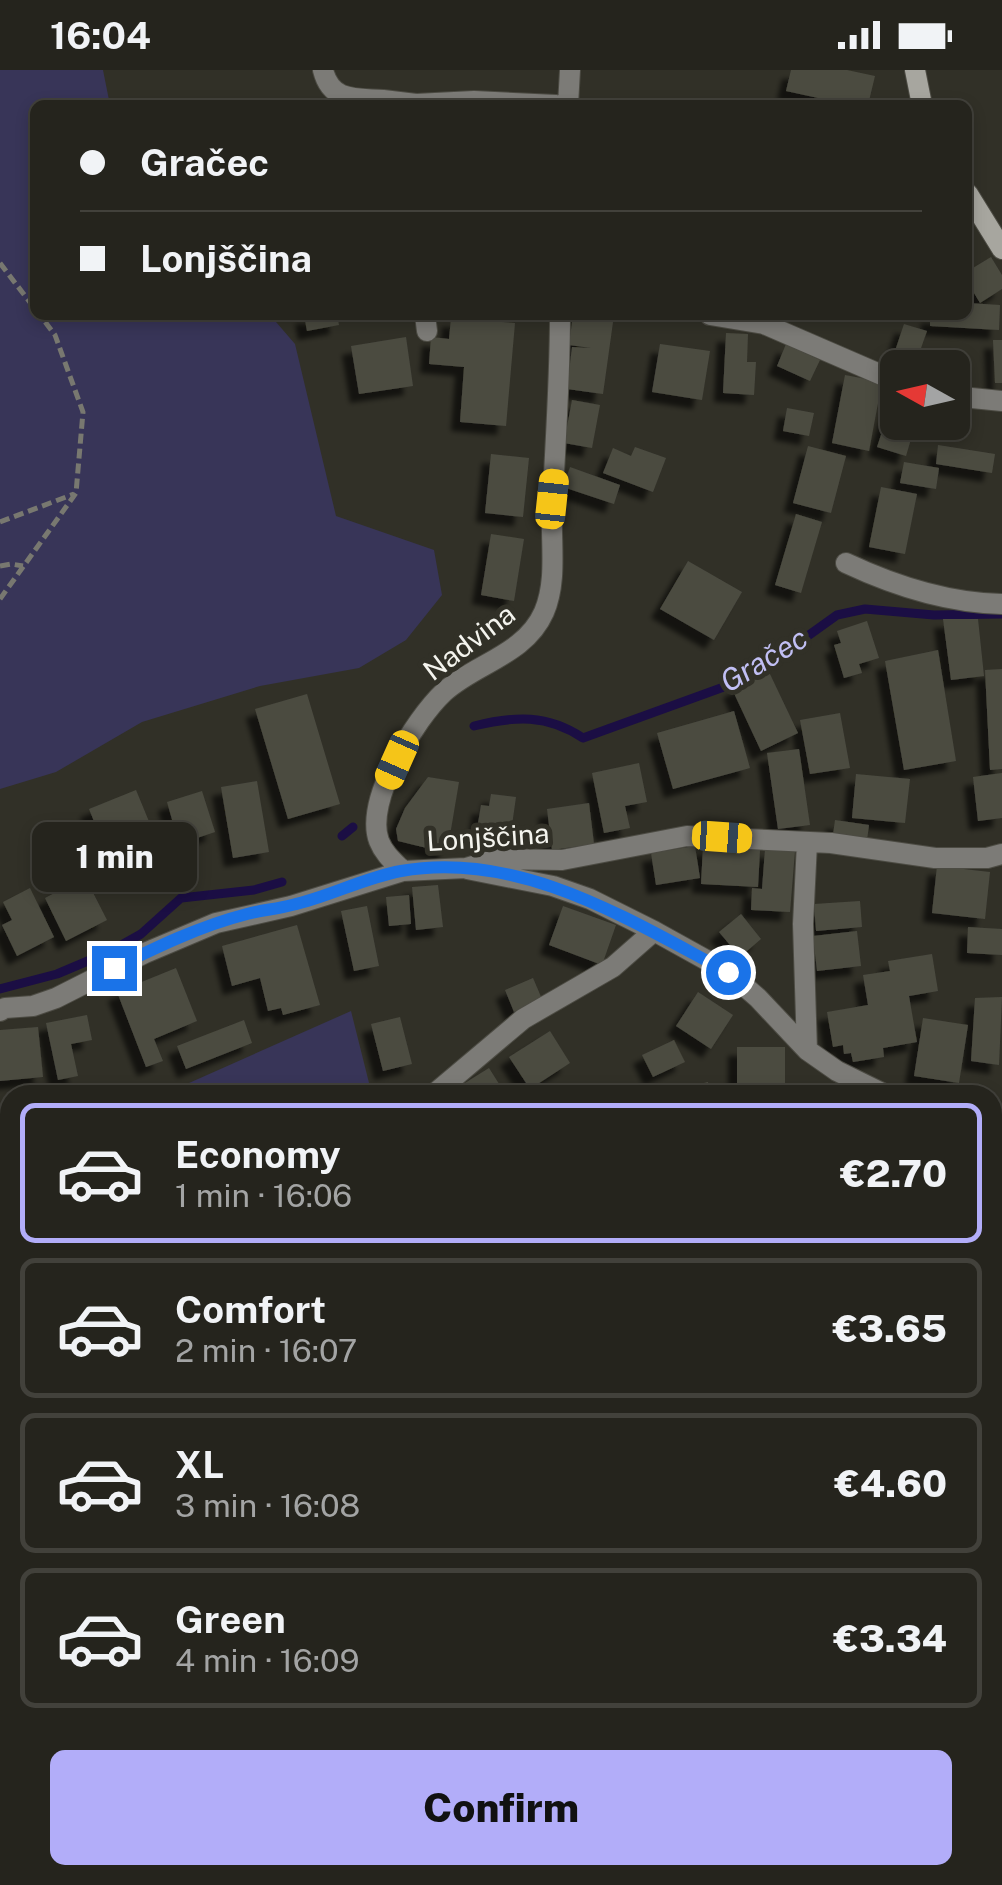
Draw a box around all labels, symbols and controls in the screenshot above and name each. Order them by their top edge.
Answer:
text: 16:04 [50,13,151,58]
text: Gračec [140,140,269,185]
text: Lonjščina [140,236,312,281]
north arrow [880,350,970,440]
map controls [880,350,970,440]
car [534,468,570,530]
street label: Nadvina [416,597,521,687]
water label: Gračec [713,619,814,699]
car [371,726,423,794]
street label: Lonjščina [425,816,550,857]
car [691,820,753,854]
callout: 1 min [32,823,196,893]
text: 1 min [75,838,154,875]
route end [92,946,137,991]
route start [706,950,751,995]
icon: car [55,1128,145,1218]
text: Economy [175,1132,341,1177]
text: €2.70 [840,1151,947,1196]
text: 1 min · 16:06 [175,1177,352,1214]
icon: car [55,1283,145,1373]
text: Comfort [175,1287,326,1332]
text: €3.65 [832,1306,947,1351]
text: 2 min · 16:07 [175,1332,357,1369]
icon: car [55,1438,145,1528]
text: XL [175,1442,224,1487]
text: €4.60 [834,1461,947,1506]
text: 3 min · 16:08 [175,1487,360,1524]
icon: car [55,1593,145,1683]
text: Green [175,1597,286,1642]
text: €3.34 [833,1616,947,1661]
text: 4 min · 16:09 [175,1642,359,1679]
button: Confirm [50,1750,952,1865]

